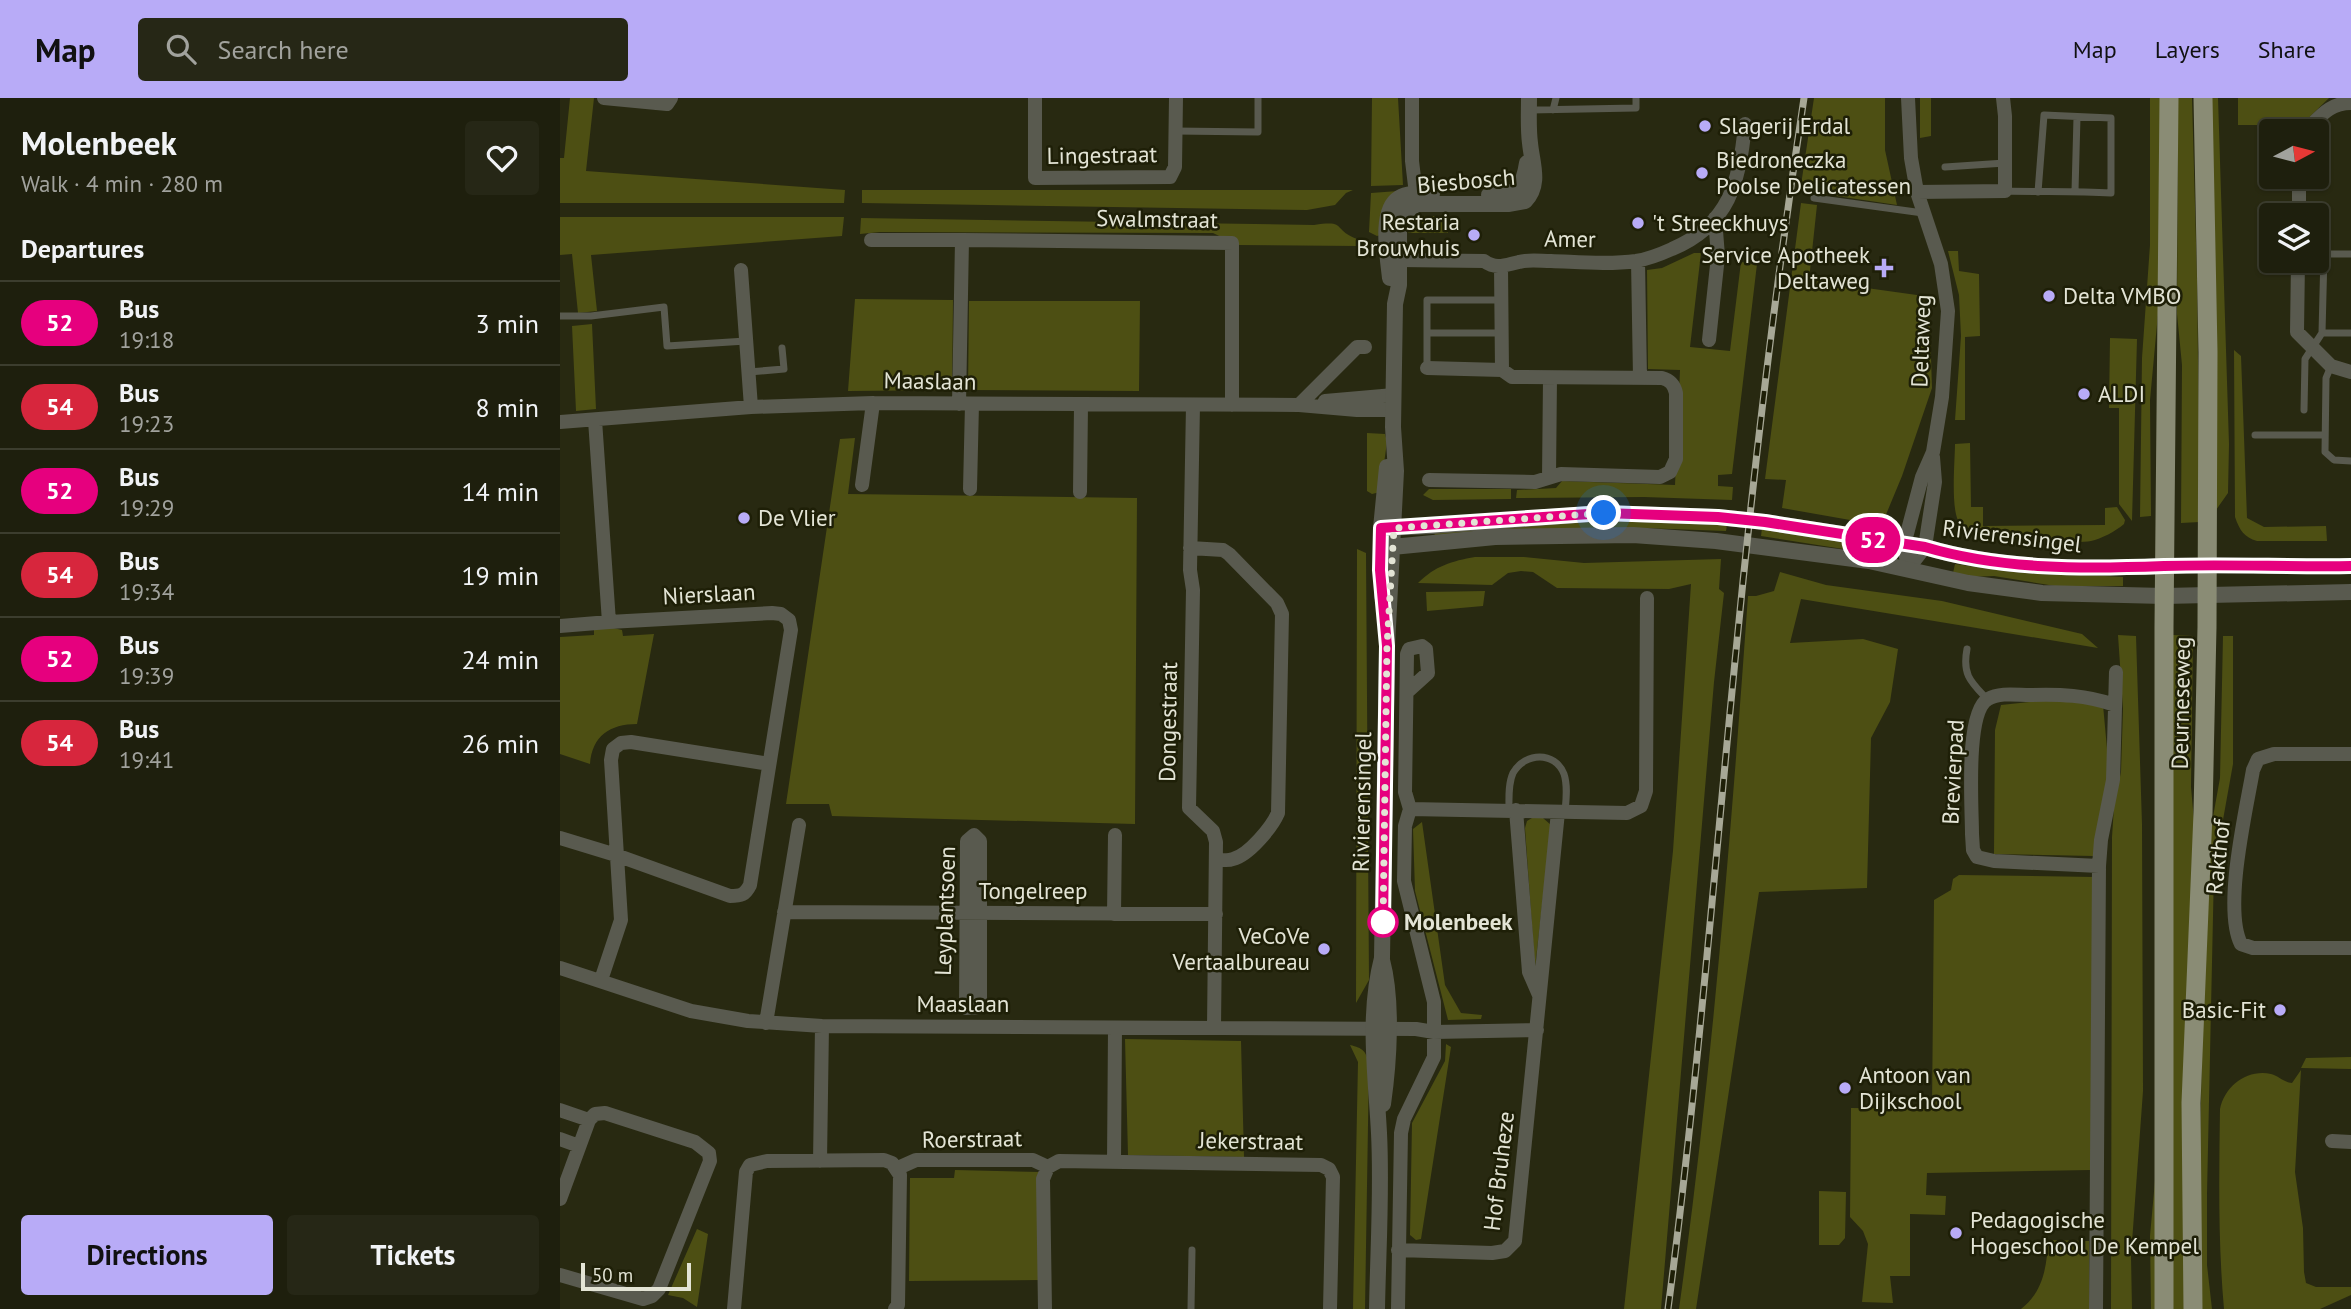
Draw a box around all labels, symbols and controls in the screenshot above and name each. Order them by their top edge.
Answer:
search box [138,18,628,81]
text: Map [35,28,96,71]
icon: search [162,30,200,68]
text: Search here [218,33,349,66]
text: Map [2073,34,2117,65]
text: Layers [2155,34,2220,65]
text: Share [2258,34,2316,65]
place label: Slagerij Erdal [1719,111,1851,140]
marker: Slagerij Erdal [1697,118,1713,134]
north arrow [2259,119,2329,189]
map controls [2259,119,2329,273]
text: Molenbeek [21,121,177,164]
button: heart [465,121,539,195]
street label: Lingestraat [1046,139,1158,170]
place label: Biedroneczka Poolse Delicatessen [1716,145,1911,200]
street label: Biesbosch [1416,162,1516,199]
marker: Biedroneczka Poolse Delicatessen [1694,165,1710,181]
text: Walk · 4 min · 280 m [21,169,223,198]
street label: Swalmstraat [1096,203,1218,234]
button: layers [2259,203,2329,273]
place label: Restaria Brouwhuis [1356,207,1460,262]
place label: 't Streeckhuys [1652,208,1788,237]
marker: 't Streeckhuys [1630,215,1646,231]
street label: Amer [1544,224,1596,253]
marker: Restaria Brouwhuis [1466,227,1482,243]
text: Departures [21,232,144,265]
place label: Service Apotheek Deltaweg [1701,240,1870,295]
marker: Service Apotheek Deltaweg [1876,260,1892,276]
place label: Delta VMBO [2063,281,2182,310]
marker: Delta VMBO [2041,288,2057,304]
text: Bus [119,292,159,325]
street label: Deltaweg [1904,294,1937,388]
text: 52 [46,307,73,338]
text: 3 min [476,307,539,340]
text: 19:18 [119,325,174,354]
street label: Maaslaan [883,365,977,396]
text: Bus [119,376,159,409]
place label: ALDI [2098,379,2145,408]
marker: ALDI [2076,386,2092,402]
text: 54 [46,391,73,422]
text: 8 min [476,391,539,424]
text: 19:23 [119,409,174,438]
text: Bus [119,460,159,493]
text: 52 [46,475,73,506]
text: 14 min [461,475,539,508]
text: 19:29 [119,493,174,522]
your location [1586,495,1621,530]
place label: De Vlier [758,503,836,532]
marker: De Vlier [736,510,752,526]
street label: Rivierensingel [1941,513,2084,558]
line badge: 52 [1842,517,1904,563]
text: 52 [1859,524,1887,555]
text: Bus [119,544,159,577]
text: 54 [46,559,73,590]
text: 19 min [461,559,539,592]
text: 19:34 [119,577,174,606]
street label: Nierslaan [662,577,756,610]
text: Bus [119,628,159,661]
street label: Deurneseweg [2165,636,2196,770]
text: 52 [46,643,73,674]
text: 24 min [461,643,539,676]
text: 19:39 [119,661,174,690]
street label: Dongestraat [1152,662,1183,782]
text: Bus [119,712,159,745]
street label: Brevierpad [1935,719,1970,825]
text: 54 [46,727,73,758]
text: 26 min [461,727,539,760]
street label: Rivierensingel [1346,731,1377,872]
text: 19:41 [119,745,174,774]
street label: Rakthof [2199,816,2236,896]
street label: Leyplantsoen [928,846,961,976]
street label: Tongelreep [979,876,1087,905]
marker: Molenbeek [1368,907,1398,937]
place label: Molenbeek [1404,907,1513,936]
place label: VeCoVe Vertaalbureau [1172,921,1310,976]
marker: VeCoVe Vertaalbureau [1316,941,1332,957]
street label: Maaslaan [917,989,1009,1018]
place label: Basic-Fit [2182,995,2266,1024]
marker: Basic-Fit [2272,1002,2288,1018]
place label: Antoon van Dijkschool [1859,1060,1971,1115]
marker: Antoon van Dijkschool [1837,1080,1853,1096]
street label: Hof Bruheze [1477,1109,1520,1232]
street label: Roerstraat [922,1123,1023,1154]
street label: Jekerstraat [1197,1125,1304,1156]
place label: Pedagogische Hogeschool De Kempel [1970,1205,2199,1260]
button: Directions [21,1215,273,1295]
button: Tickets [287,1215,539,1295]
marker: Pedagogische Hogeschool De Kempel [1948,1225,1964,1241]
scale bar [581,1260,691,1292]
text: 50 m [592,1263,633,1287]

